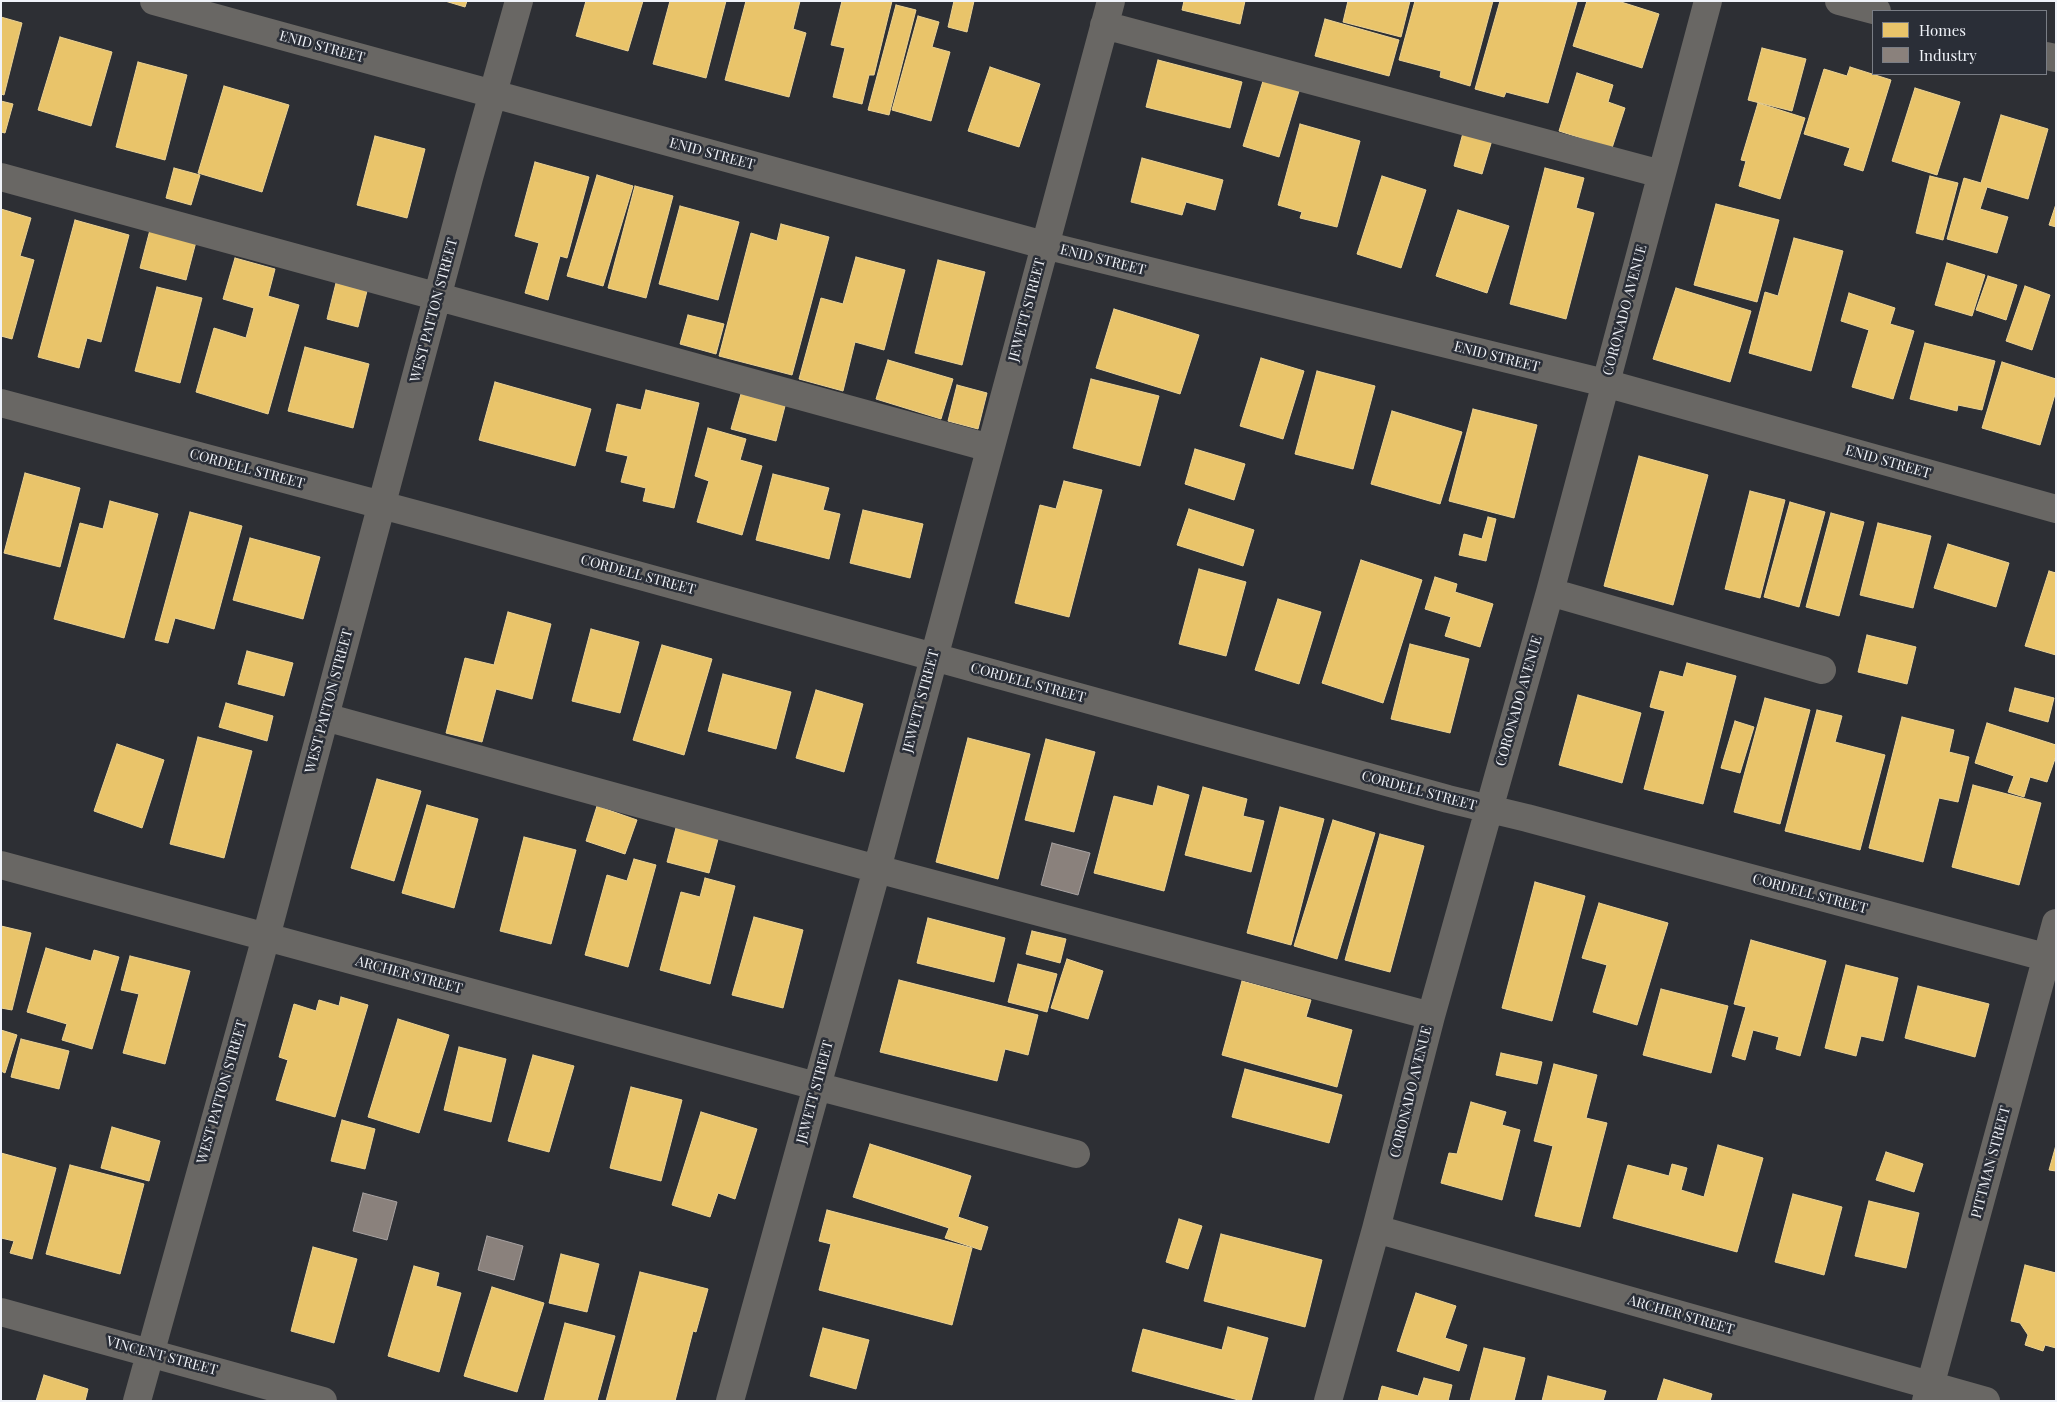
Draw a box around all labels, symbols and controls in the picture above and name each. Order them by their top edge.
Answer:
legend [1872,10,2047,75]
text: Homes [1919,20,1966,40]
street label: ENID STREET [277,28,367,66]
text: Industry [1919,45,1977,65]
street label: ENID STREET [667,135,757,173]
street label: WEST PATTON STREET [407,236,461,384]
street label: ENID STREET [1058,241,1148,279]
street label: CORONADO AVENUE [1599,243,1651,377]
street label: JEWETT STREET [1005,257,1049,363]
street label: ENID STREET [1452,338,1542,376]
street label: ENID STREET [1843,442,1933,482]
street label: CORDELL STREET [188,446,306,492]
street label: CORDELL STREET [579,552,697,598]
street label: WEST PATTON STREET [302,627,356,775]
street label: CORONADO AVENUE [1492,634,1546,768]
street label: JEWETT STREET [899,648,943,754]
street label: CORDELL STREET [969,660,1087,706]
street label: CORDELL STREET [1360,768,1478,814]
street label: CORDELL STREET [1751,871,1869,917]
street label: ARCHER STREET [354,953,464,997]
street label: WEST PATTON STREET [193,1018,251,1166]
street label: CORONADO AVENUE [1387,1024,1435,1160]
street label: JEWETT STREET [793,1039,837,1145]
street label: PITTMAN STREET [1968,1104,2014,1220]
street label: ARCHER STREET [1626,1292,1736,1338]
street label: VINCENT STREET [104,1333,220,1379]

